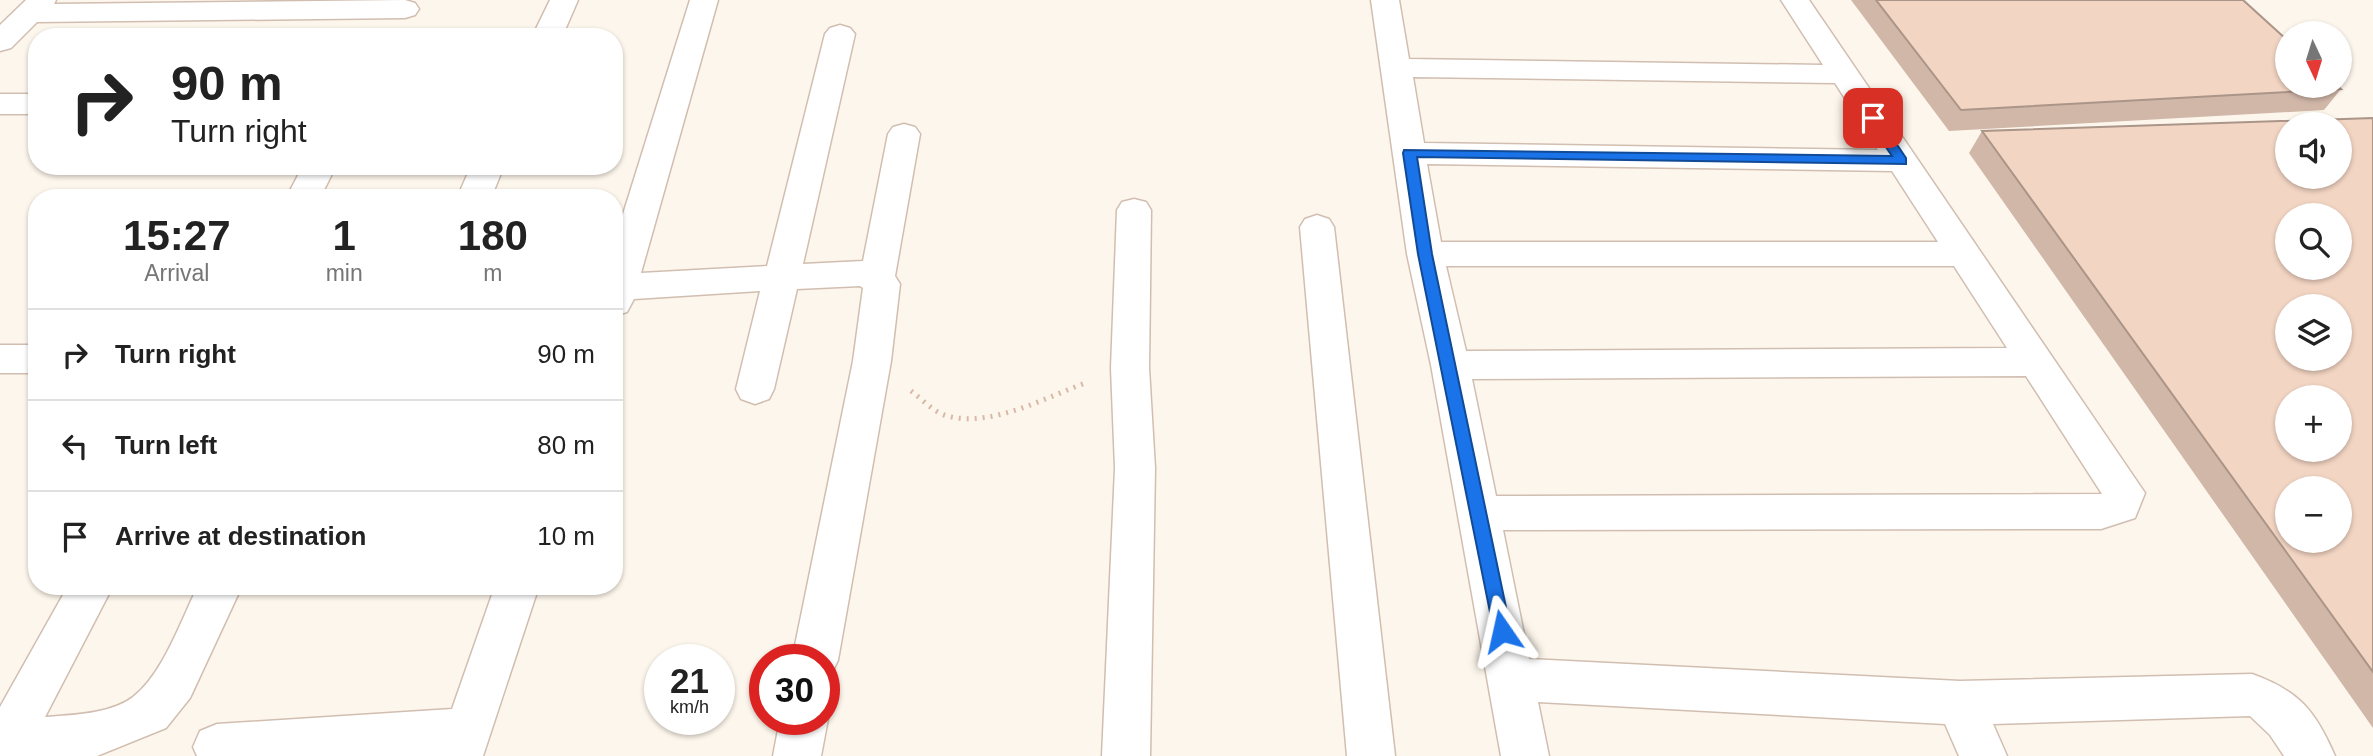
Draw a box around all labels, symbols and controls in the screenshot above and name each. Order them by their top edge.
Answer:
north arrow [2275,21,2352,98]
map controls [2275,21,2352,553]
icon: right [56,56,147,147]
text: 90 m [171,56,283,110]
pin [1843,88,1903,148]
icon: arrive [1854,99,1892,137]
button: sound [2275,112,2352,189]
text: Turn right [171,113,307,149]
button: search [2275,203,2352,280]
text: 15:27 [123,212,231,259]
text: 1 [332,212,356,259]
text: 180 [458,212,528,259]
text: Arrival [144,260,209,286]
text: min [326,260,363,286]
text: m [483,260,502,286]
button: layers [2275,294,2352,371]
icon: right [56,336,94,374]
text: Turn right [115,339,236,369]
text: 90 m [537,339,595,369]
button: + [2275,385,2352,462]
icon: left [56,427,94,465]
text: Turn left [115,430,217,460]
text: 80 m [537,430,595,460]
button: − [2275,476,2352,553]
icon: arrive [56,518,94,556]
text: Arrive at destination [115,521,366,551]
text: 10 m [537,521,595,551]
position arrow [1465,594,1539,668]
speed limit sign: 30 [749,644,840,735]
text: 21 [670,661,709,700]
text: km/h [670,697,709,717]

